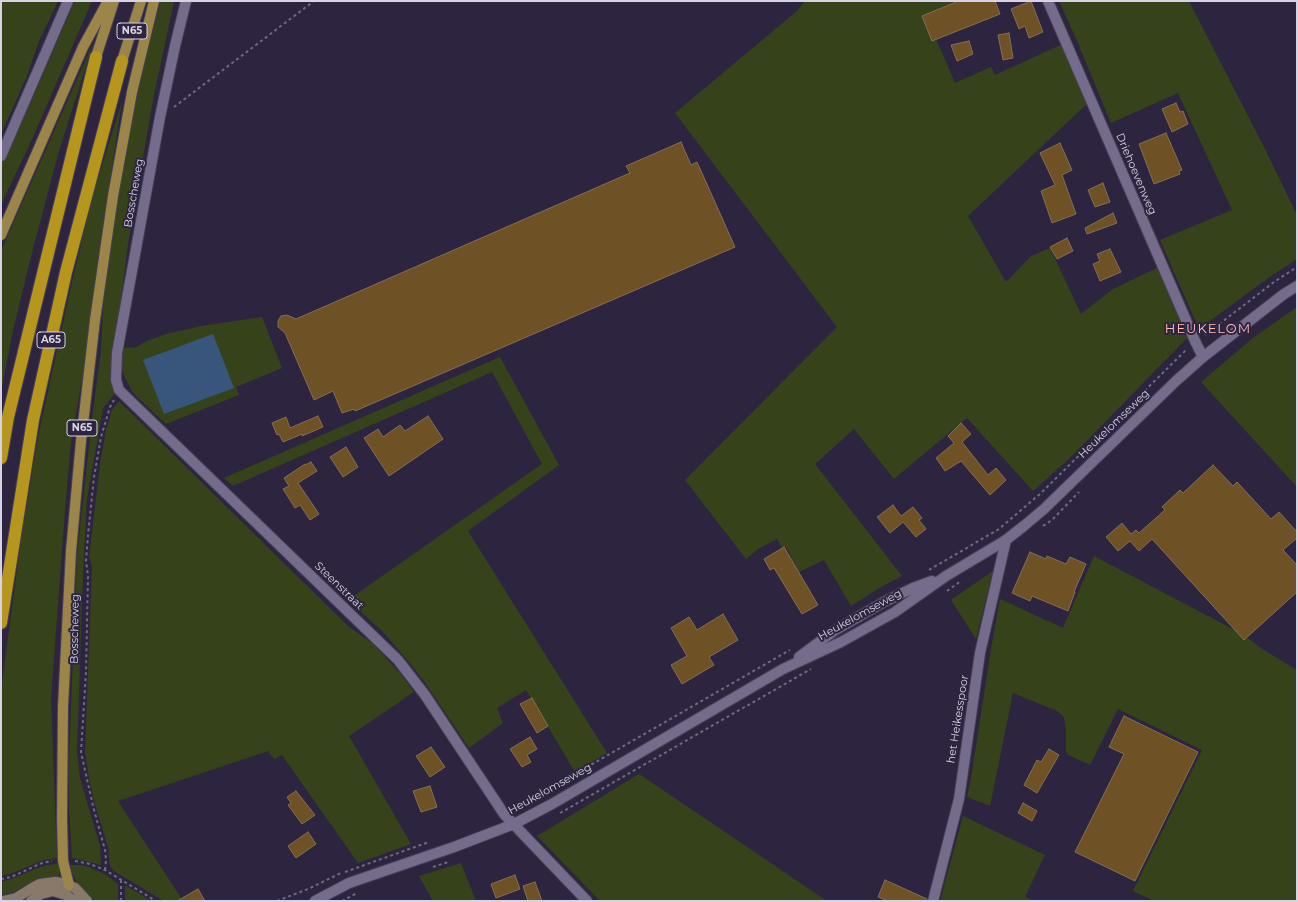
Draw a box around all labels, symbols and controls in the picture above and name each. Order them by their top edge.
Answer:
road number: N65 [117,23,147,39]
street label: Driehoevenweg [1113,131,1159,217]
street label: Bosscheweg [121,158,147,228]
district label: HEUKELOM [1165,321,1251,337]
road number: A65 [37,332,65,348]
street label: Heukelomseweg [1076,387,1152,461]
road number: N65 [67,420,97,436]
street label: Steenstraat [312,559,366,613]
street label: Heukelomseweg [816,587,904,643]
street label: Bosscheweg [68,594,82,664]
street label: het Heikesspoor [944,674,972,764]
street label: Heukelomseweg [506,761,594,817]

